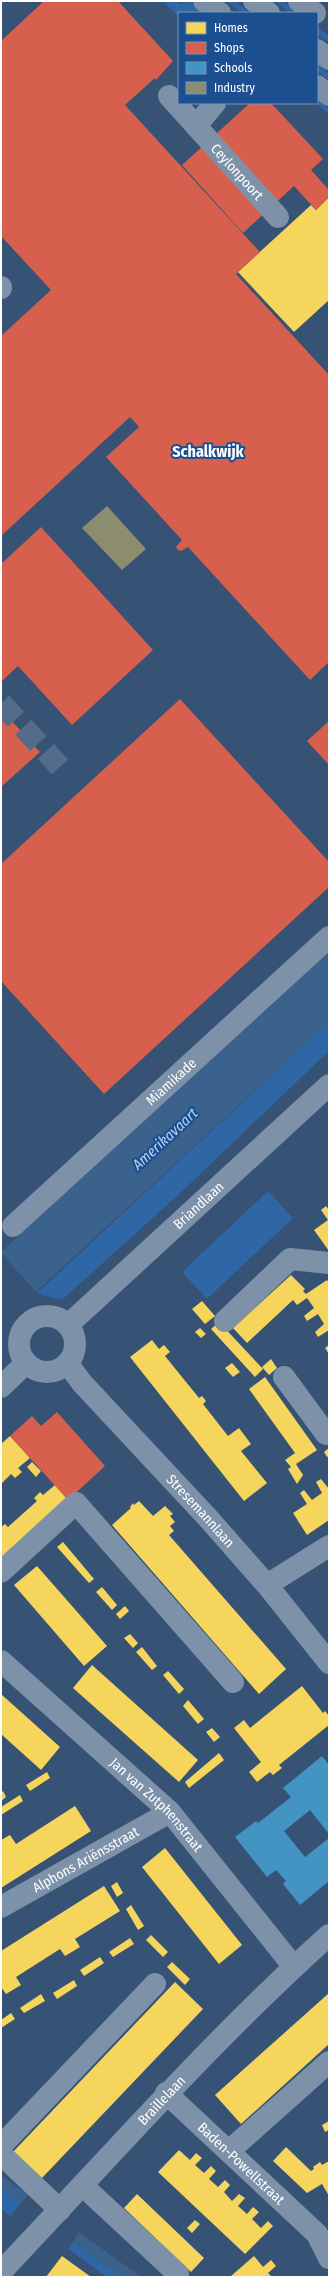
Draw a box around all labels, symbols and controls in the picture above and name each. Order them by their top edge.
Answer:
legend [178,12,318,104]
text: Homes [214,21,248,35]
text: Shops [214,41,244,55]
text: Schools [214,61,252,75]
text: Industry [214,81,255,95]
street label: Ceylonpoort [208,140,267,204]
district label: Schalkwijk [172,442,245,461]
street label: Miamikade [142,1054,200,1109]
water label: Amerikavaart [128,1104,201,1174]
street label: Briandlaan [170,1178,227,1233]
street label: Stresemannlaan [163,1471,238,1551]
street label: Jan van Zutphenstraat [107,1754,207,1855]
street label: Alphons Ariënsstraat [29,1823,142,1896]
street label: Braillelaan [134,2072,189,2128]
street label: Baden-Powellstraat [194,2119,289,2208]

